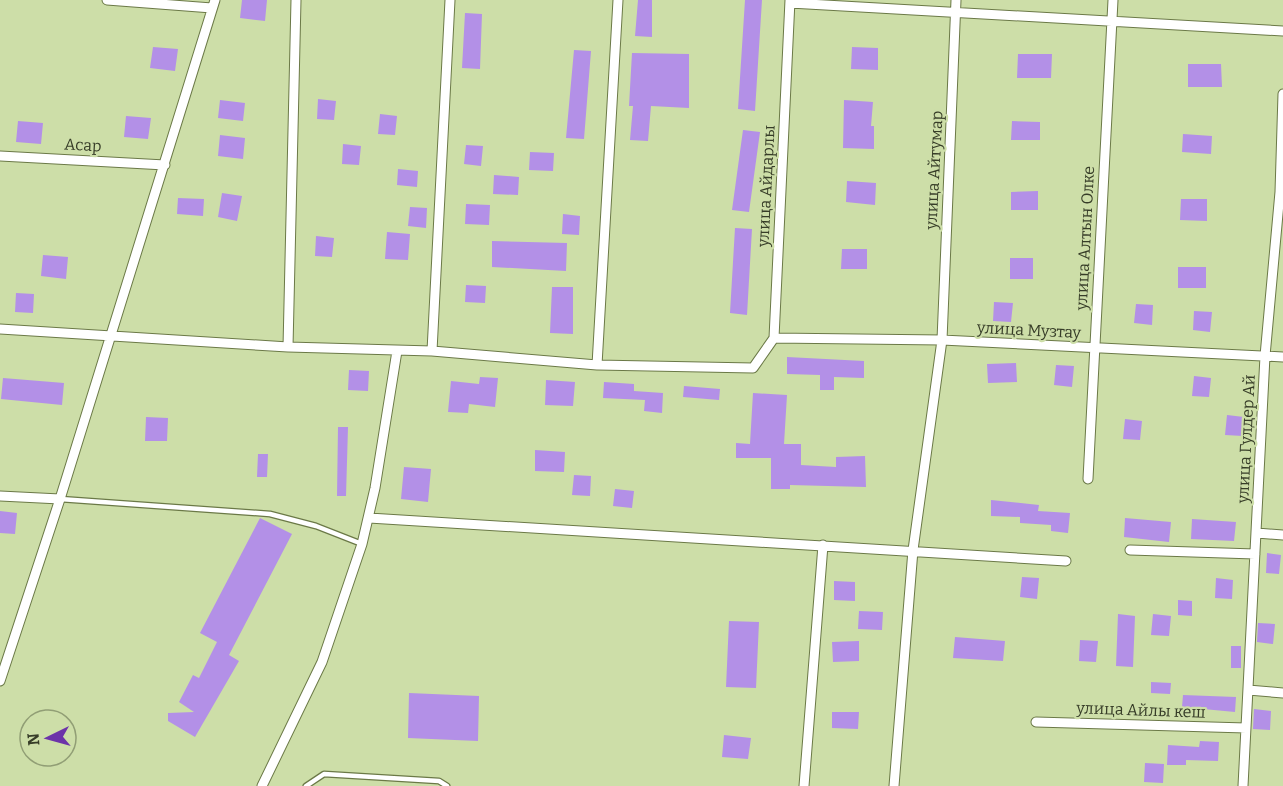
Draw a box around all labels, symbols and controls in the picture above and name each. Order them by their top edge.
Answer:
street label: улица Айтумар [921,110,947,231]
street label: улица Айдарлы [753,124,779,248]
street label: Асар [64,135,102,155]
street label: улица Алтын Олке [1072,165,1098,312]
street label: улица Музтау [975,318,1082,342]
street label: улица Гулдер Ай [1233,374,1259,505]
street label: улица Айлы кеш [1075,698,1206,722]
north arrow [18,708,78,768]
text: N [24,732,44,746]

